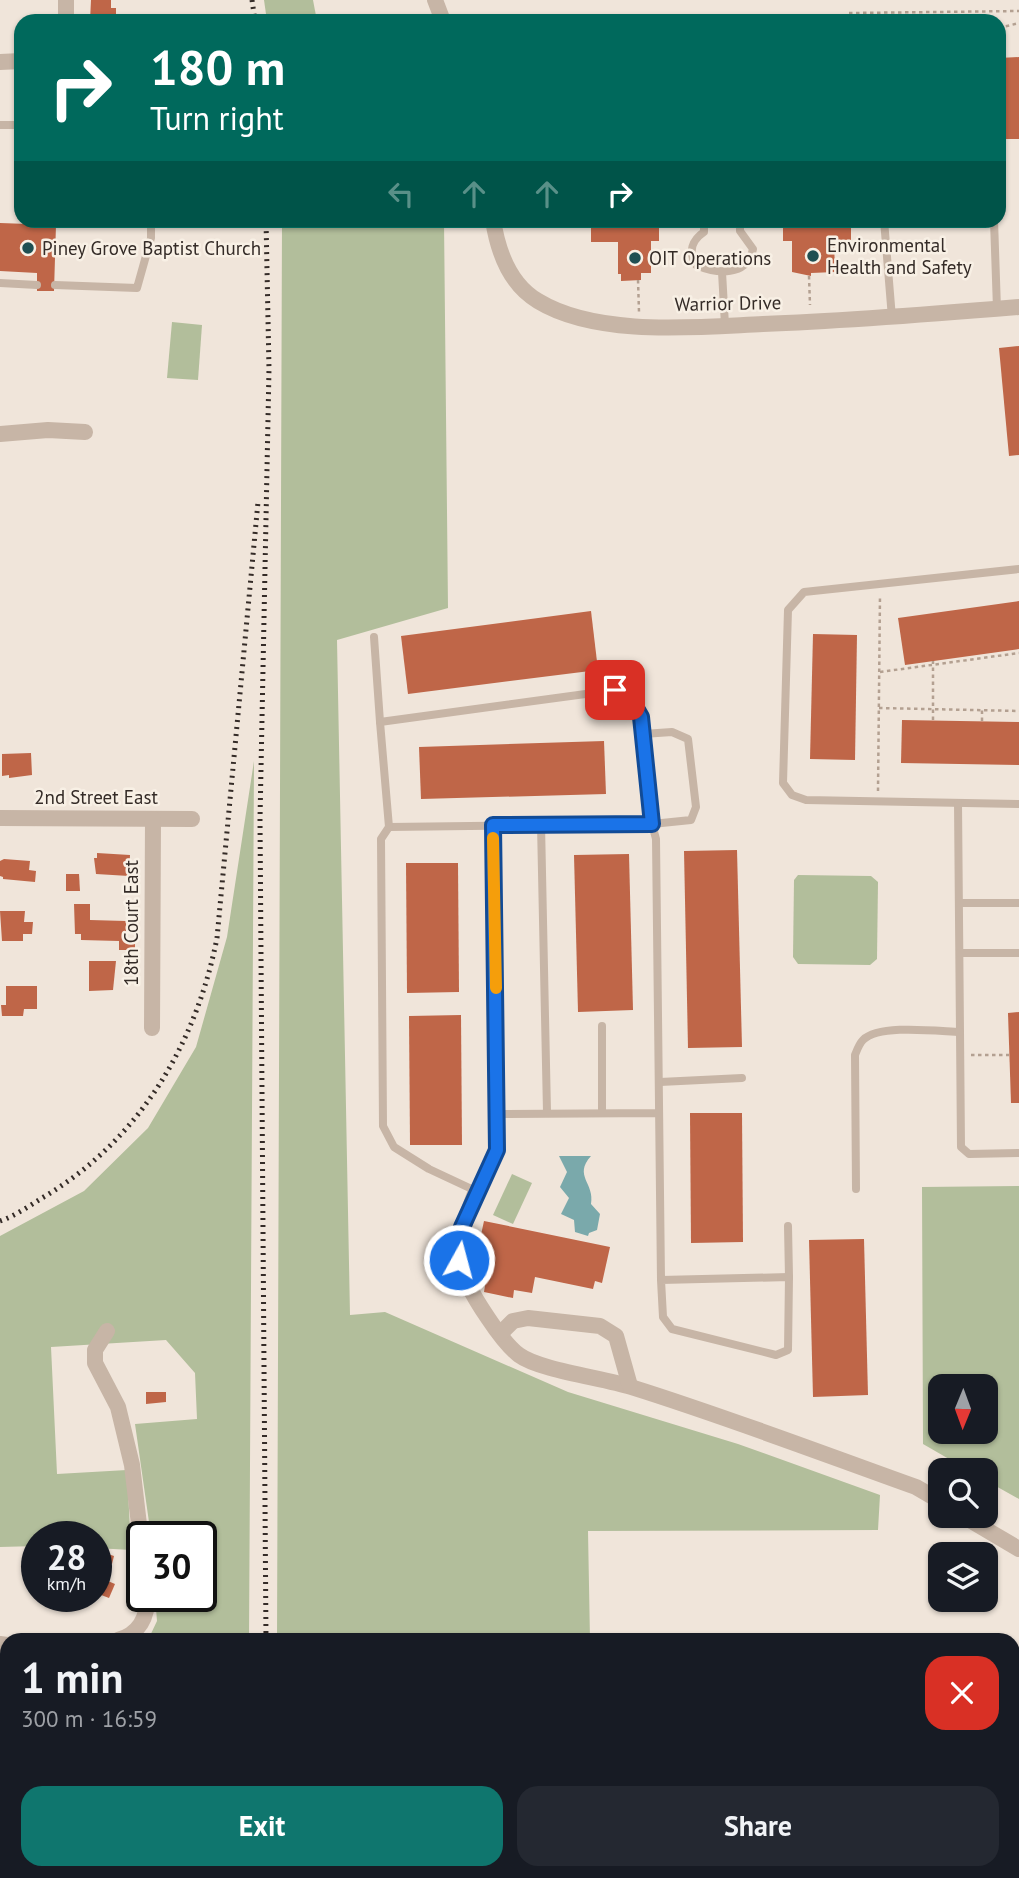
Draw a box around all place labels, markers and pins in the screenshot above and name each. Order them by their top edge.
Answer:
place label: Environmental Health and Safety [827,233,972,279]
place label: Piney Grove Baptist Church [42,236,261,260]
marker: Piney Grove Baptist Church [20,240,36,256]
place label: OIT Operations [649,246,771,270]
marker: Environmental Health and Safety [805,248,821,264]
marker: OIT Operations [627,250,643,266]
pin [585,660,645,720]

